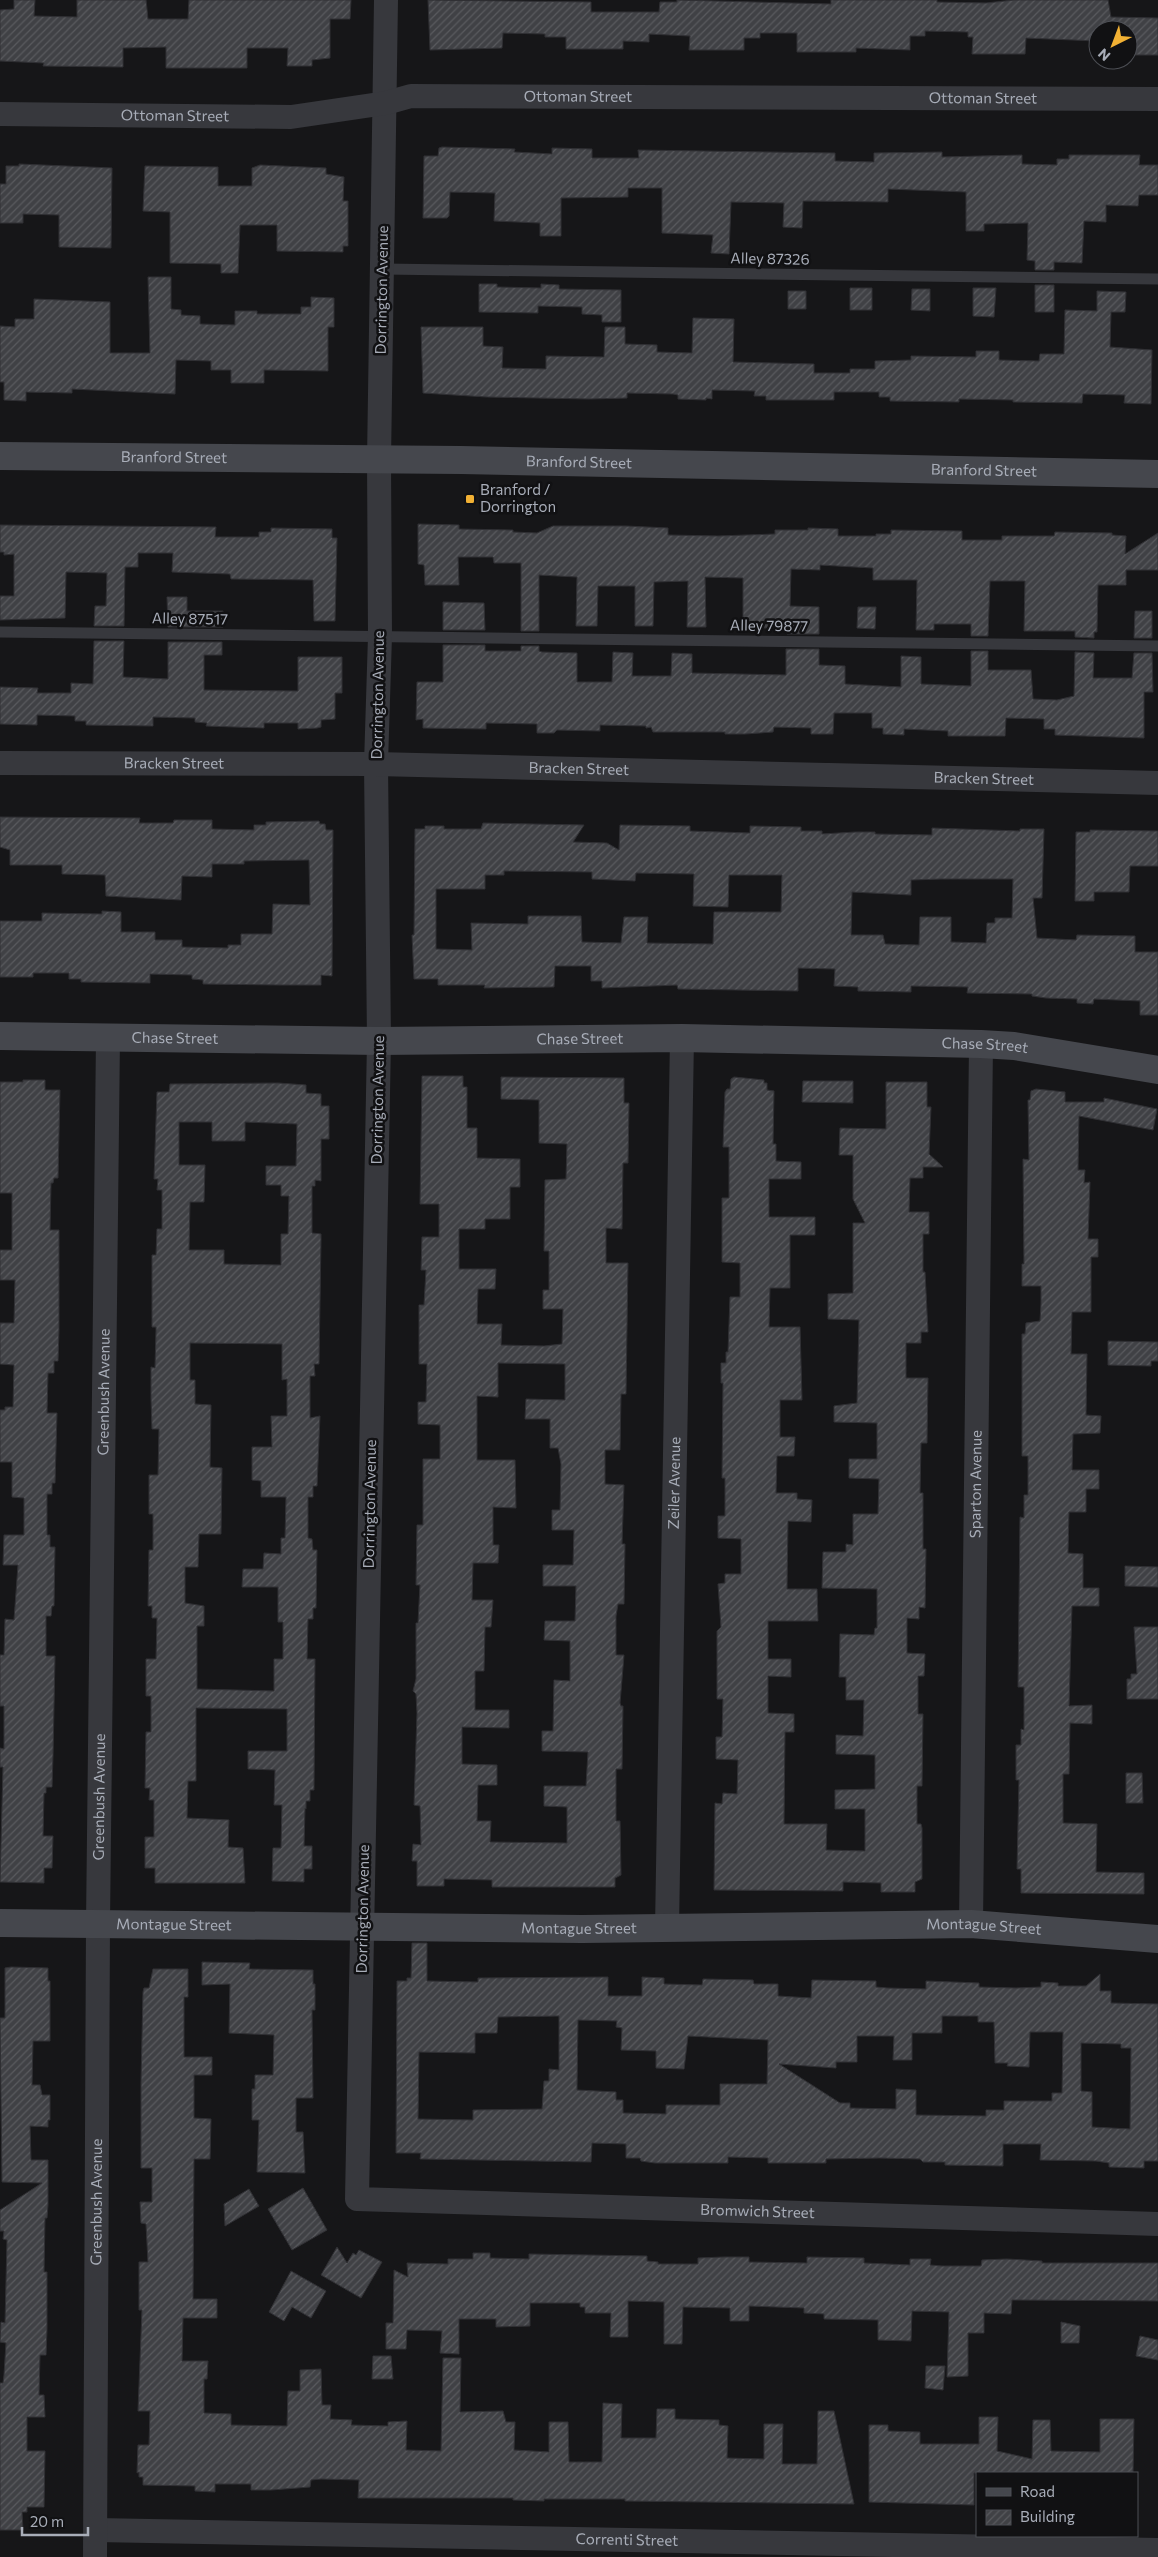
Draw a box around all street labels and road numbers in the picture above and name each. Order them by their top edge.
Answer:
street label: Ottoman Street [524,86,632,105]
street label: Ottoman Street [929,88,1037,107]
street label: Ottoman Street [121,105,229,124]
street label: Dorrington Avenue [371,225,391,355]
street label: Alley 87326 [730,248,810,268]
street label: Branford Street [121,447,227,466]
street label: Branford Street [526,451,632,471]
street label: Branford Street [931,459,1037,480]
street label: Alley 87517 [152,608,228,628]
street label: Alley 79877 [730,615,808,635]
street label: Dorrington Avenue [367,630,387,760]
street label: Bracken Street [124,753,224,772]
street label: Bracken Street [529,758,629,778]
street label: Bracken Street [933,768,1034,788]
street label: Chase Street [131,1028,219,1047]
street label: Chase Street [536,1029,623,1047]
street label: Chase Street [941,1033,1030,1056]
street label: Dorrington Avenue [367,1035,387,1165]
street label: Greenbush Avenue [93,1328,113,1456]
street label: Sparton Avenue [965,1430,985,1538]
street label: Zeiler Avenue [664,1437,683,1529]
street label: Dorrington Avenue [359,1439,379,1569]
street label: Greenbush Avenue [89,1733,108,1861]
street label: Dorrington Avenue [352,1844,372,1974]
street label: Montague Street [116,1914,232,1933]
street label: Montague Street [926,1914,1042,1938]
street label: Montague Street [521,1918,637,1937]
street label: Greenbush Avenue [86,2138,105,2265]
street label: Bromwich Street [700,2200,815,2221]
street label: Correnti Street [575,2529,679,2549]

